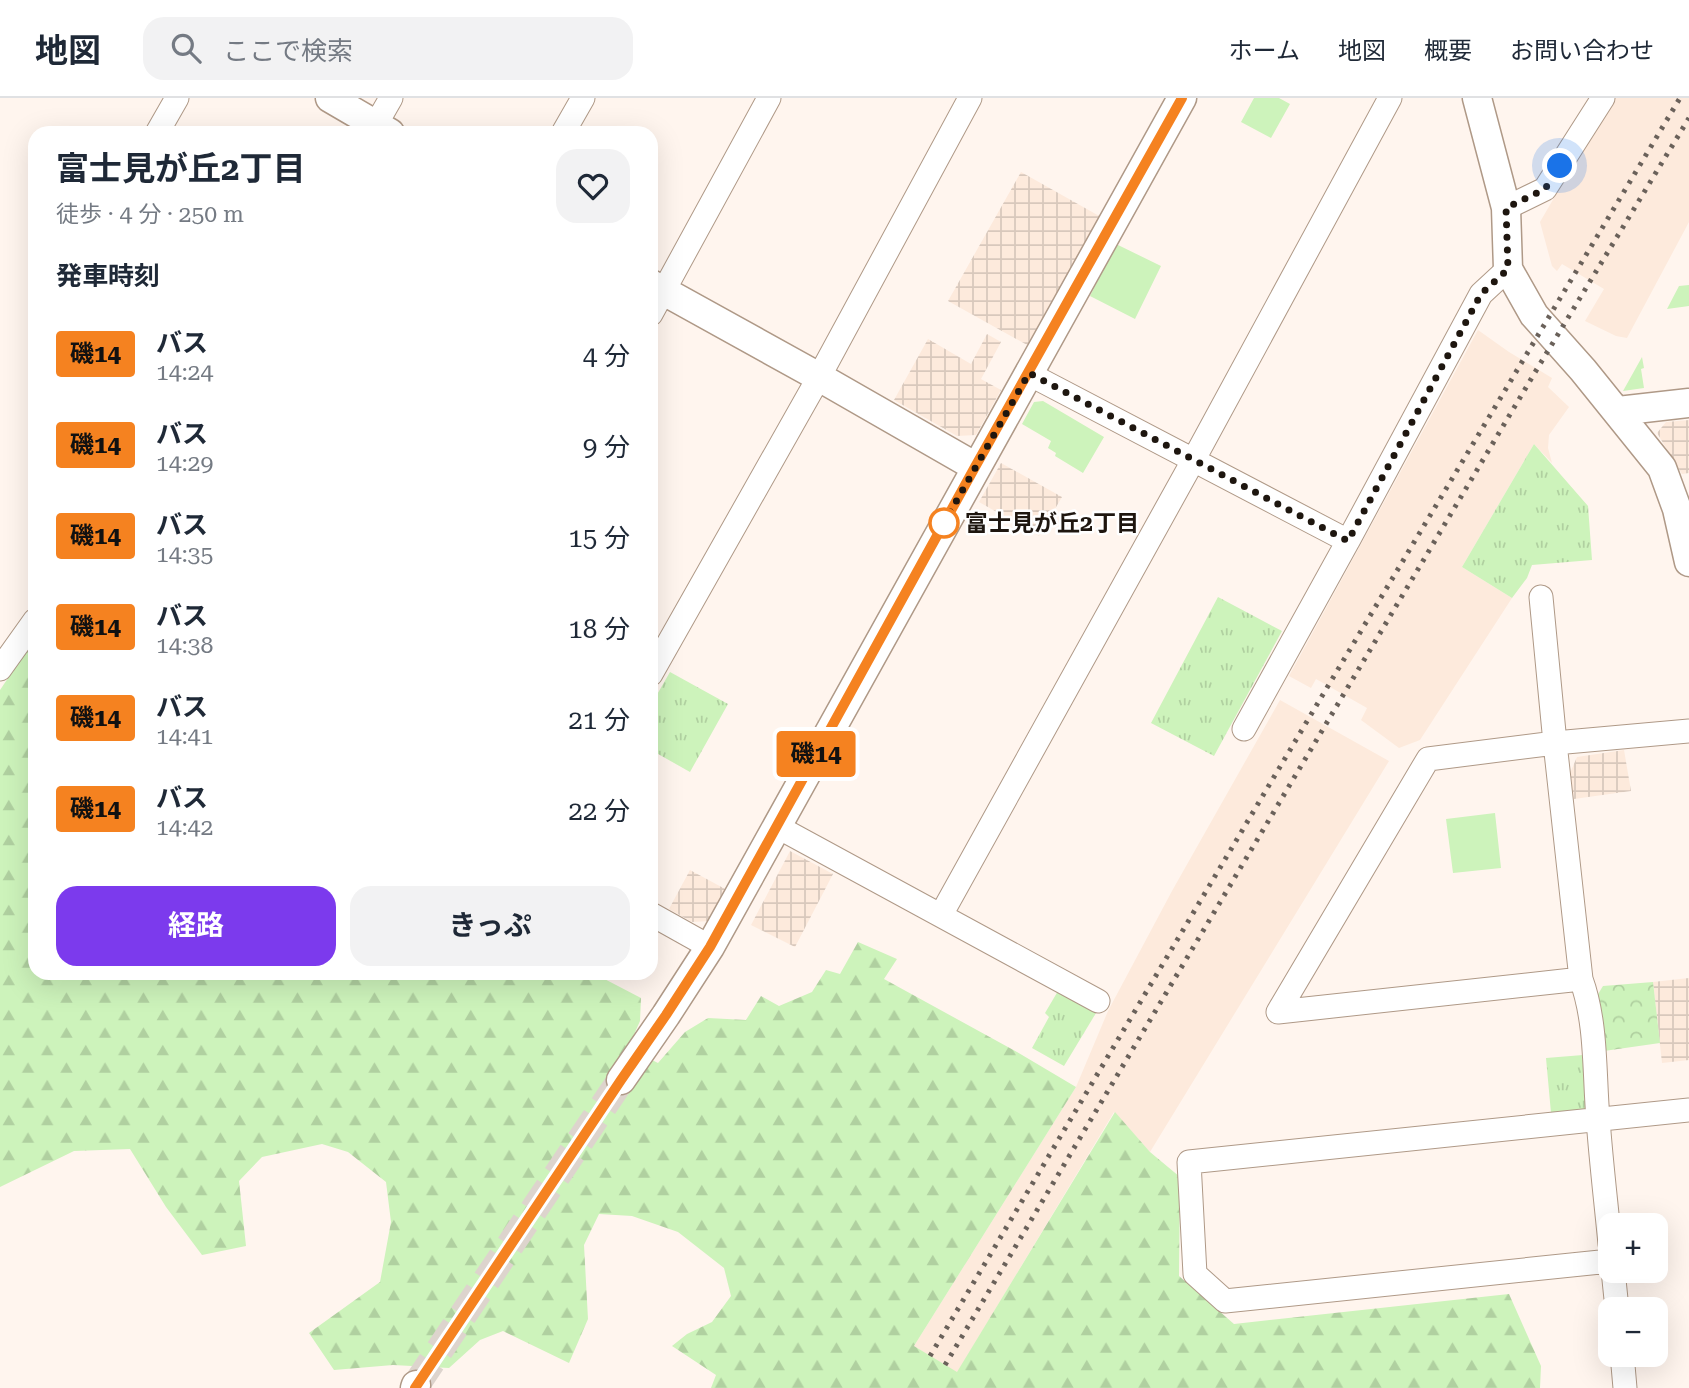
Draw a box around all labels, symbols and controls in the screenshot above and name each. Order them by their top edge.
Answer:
search box [143,17,633,80]
icon: search [167,29,205,67]
text: 地図 [35,31,101,70]
text: ここで検索 [223,36,353,66]
text: ホーム [1229,37,1300,65]
text: 地図 [1338,37,1386,65]
text: 概要 [1424,37,1472,65]
text: お問い合わせ [1510,37,1654,65]
your location [1542,148,1577,183]
text: 富士見が丘2丁目 [56,149,305,188]
button: heart [556,149,630,223]
text: 徒歩 · 4 分 · 250 m [56,201,244,228]
text: 発車時刻 [56,261,160,291]
text: バス [156,328,208,358]
text: 磯14 [70,340,121,368]
text: 4 分 [583,341,630,371]
text: 14:24 [156,359,213,386]
text: バス [156,419,208,449]
text: 磯14 [70,431,121,459]
text: 9 分 [583,432,630,462]
text: 14:29 [156,450,213,477]
marker: 富士見が丘2丁目 [929,508,959,538]
text: バス [156,510,208,540]
place label: 富士見が丘2丁目 [965,510,1139,537]
text: 磯14 [70,522,121,550]
text: 15 分 [568,523,630,553]
text: 14:35 [156,541,213,568]
text: バス [156,601,208,631]
text: 磯14 [70,613,121,641]
text: 18 分 [568,614,630,644]
text: 14:38 [156,632,213,659]
text: バス [156,692,208,722]
text: 磯14 [70,704,121,732]
text: 21 分 [568,705,630,735]
text: 14:41 [156,723,213,750]
line badge: 磯14 [776,731,856,777]
text: 磯14 [791,740,841,768]
text: バス [156,783,208,813]
text: 磯14 [70,795,121,823]
text: 22 分 [568,796,630,826]
text: 14:42 [156,814,213,841]
button: 経路 [56,886,336,966]
button: きっぷ [350,886,630,966]
map controls [1598,1213,1668,1367]
button: + [1598,1213,1668,1283]
button: − [1598,1297,1668,1367]

